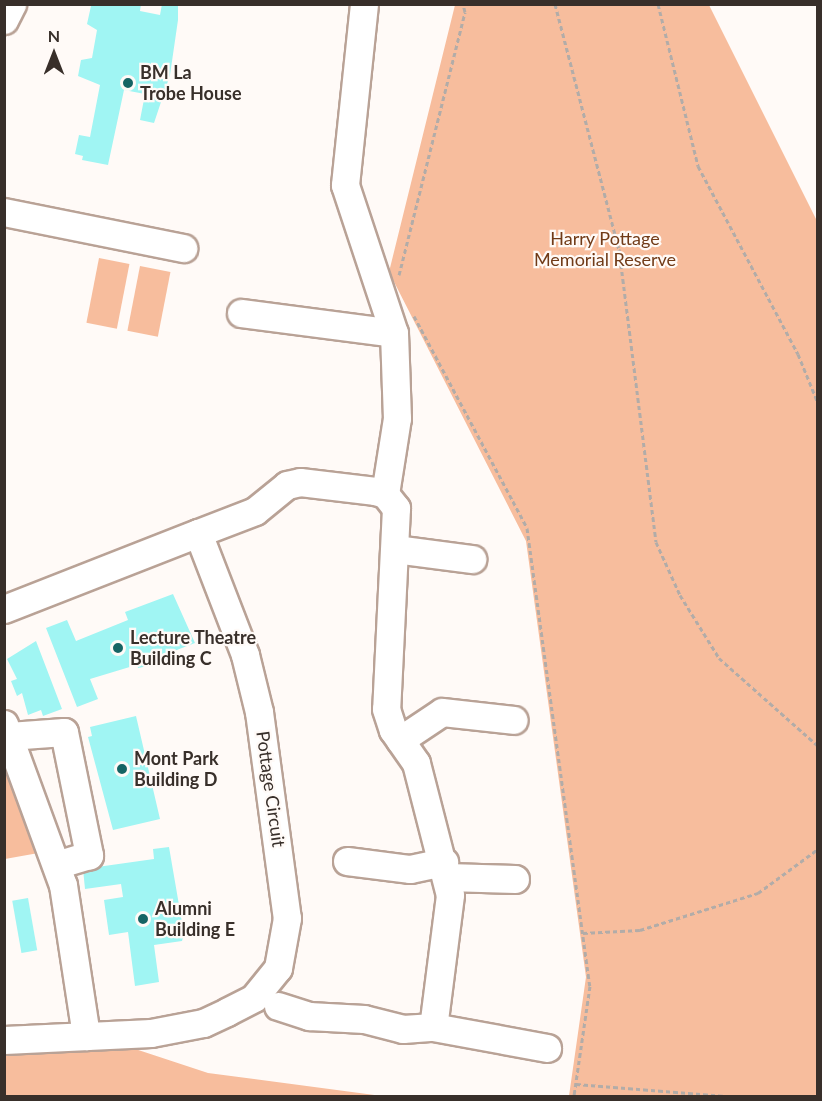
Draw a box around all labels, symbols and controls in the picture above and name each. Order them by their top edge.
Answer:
north arrow [24,24,84,84]
text: N [48,26,60,45]
place label: BM La Trobe House [140,62,242,104]
marker: BM La Trobe House [121,76,135,90]
park label: Harry Pottage Memorial Reserve [534,228,676,270]
place label: Lecture Theatre Building C [130,627,257,670]
marker: Lecture Theatre Building C [111,641,125,655]
street label: Pottage Circuit [252,730,290,848]
place label: Mont Park Building D [134,748,219,790]
marker: Mont Park Building D [115,762,129,776]
place label: Alumni Building E [155,898,235,940]
marker: Alumni Building E [136,912,150,926]

